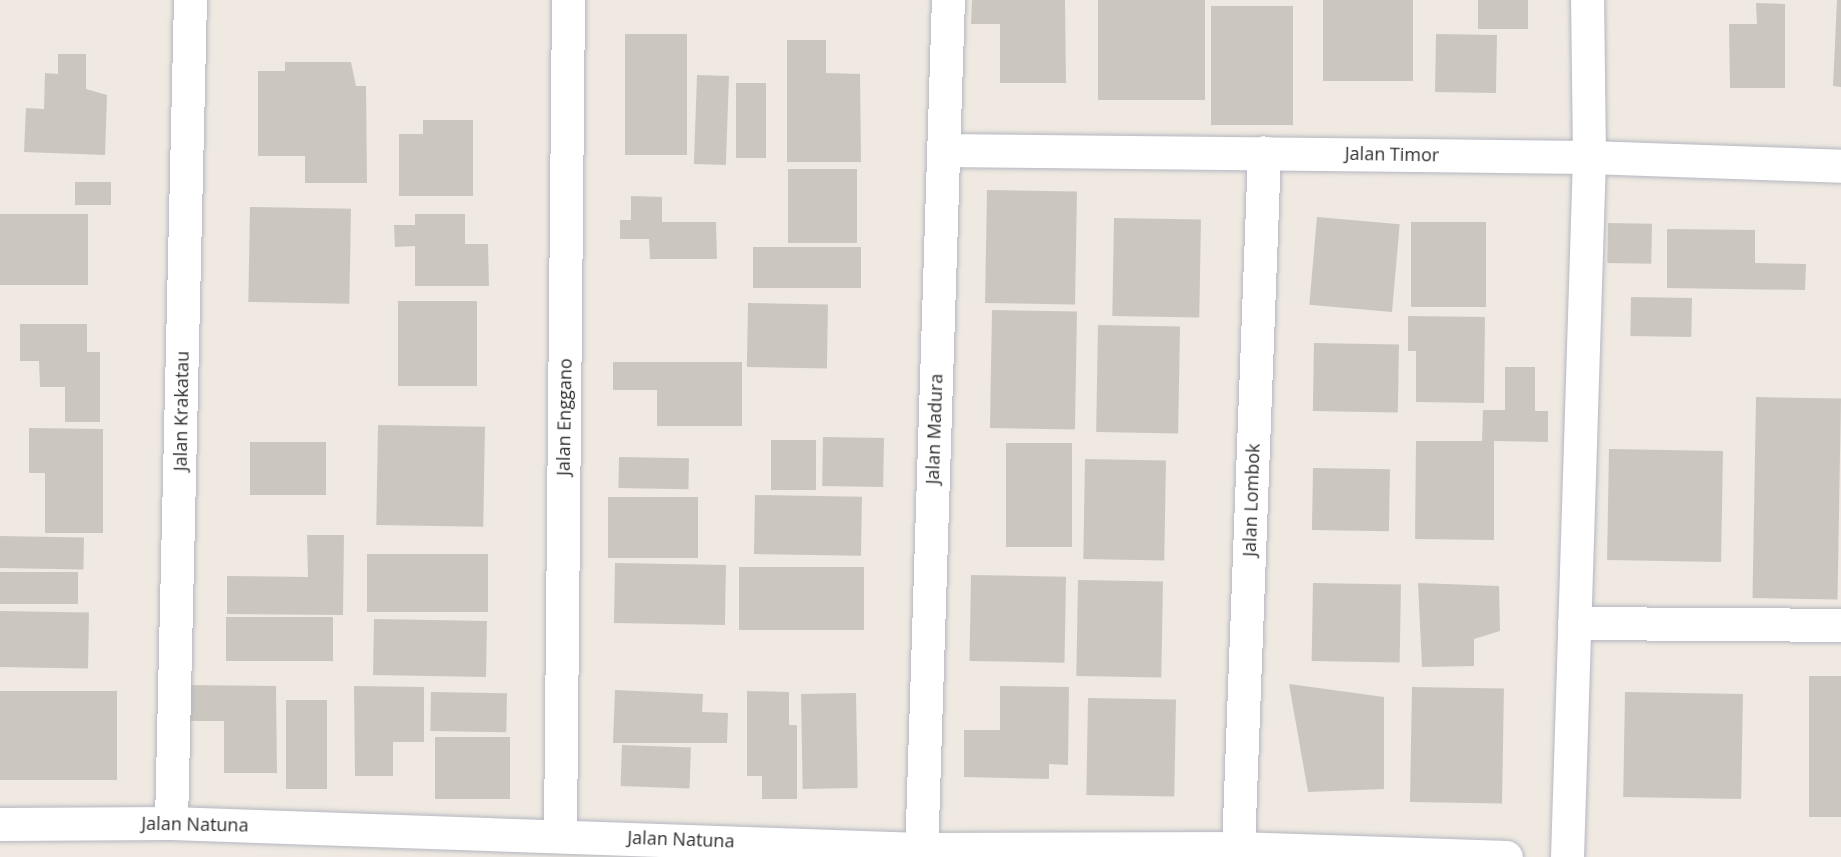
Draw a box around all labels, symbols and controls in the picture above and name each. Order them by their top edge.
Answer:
street label: Jalan Timor [1345,142,1439,166]
street label: Jalan Krakatau [169,351,193,471]
street label: Jalan Enggano [552,358,576,476]
street label: Jalan Madura [921,373,947,485]
street label: Jalan Lombok [1238,443,1264,557]
street label: Jalan Natuna [141,812,249,836]
street label: Jalan Natuna [627,826,735,852]

